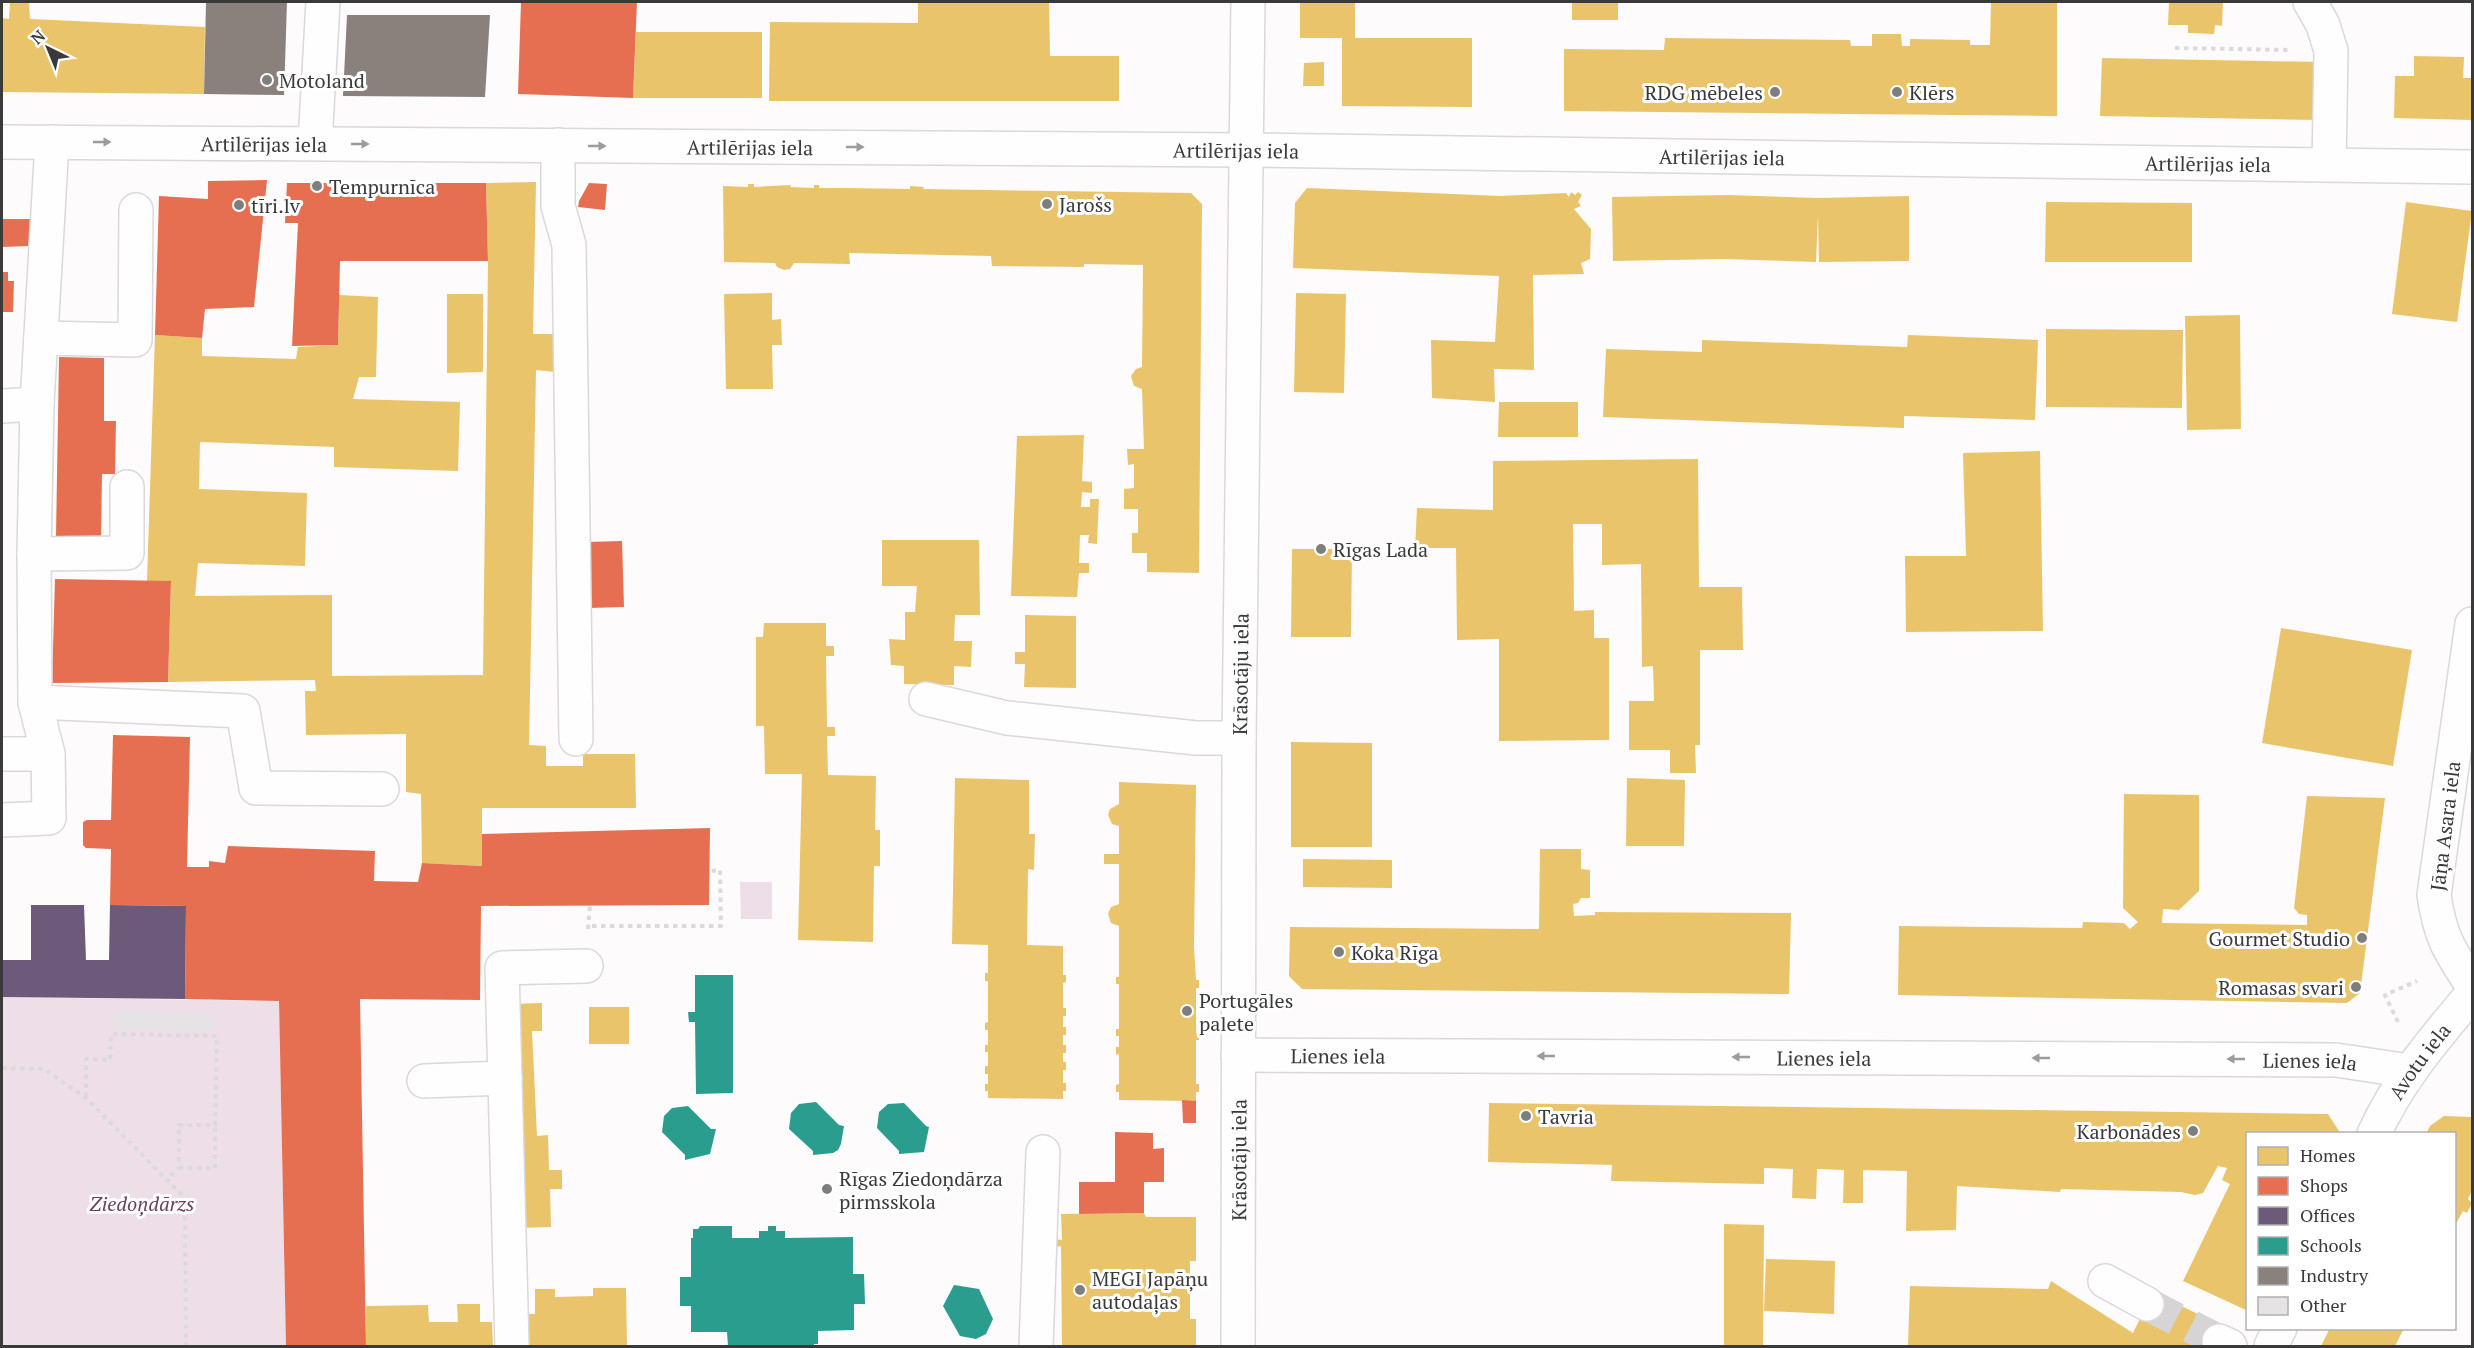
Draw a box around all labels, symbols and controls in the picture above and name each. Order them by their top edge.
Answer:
north arrow [18,18,78,78]
text: N [26,25,50,49]
place label: Motoland [279,67,365,94]
marker: Motoland [260,73,274,87]
place label: RDG mēbeles [1644,79,1763,106]
place label: Klērs [1909,79,1954,106]
marker: RDG mēbeles [1768,85,1782,99]
marker: Klērs [1890,85,1904,99]
street label: Artilērijas iela [201,130,327,158]
street label: Artilērijas iela [687,133,813,161]
street label: Artilērijas iela [1173,136,1299,164]
one-way arrow [92,137,111,147]
one-way arrow [350,139,369,149]
one-way arrow [587,141,606,150]
one-way arrow [845,142,864,152]
street label: Artilērijas iela [1659,142,1785,171]
street label: Artilērijas iela [2145,149,2271,178]
place label: Tempurnīca [329,173,435,200]
marker: Tempurnīca [310,179,324,193]
place label: Jarošs [1059,191,1112,218]
place label: tīri.lv [251,192,301,219]
marker: Jarošs [1040,197,1054,211]
marker: tīri.lv [232,198,246,212]
place label: Rīgas Lada [1333,536,1428,563]
marker: Rīgas Lada [1314,542,1328,556]
street label: Krāsotāju iela [1226,613,1254,735]
street label: Jāņa Asara iela [2424,760,2466,892]
place label: Gourmet Studio [2209,925,2350,952]
marker: Gourmet Studio [2355,931,2369,945]
place label: Koka Rīga [1351,939,1439,966]
marker: Koka Rīga [1332,945,1346,959]
place label: Romasas svari [2218,974,2344,1001]
marker: Romasas svari [2349,980,2363,994]
place label: Portugāles palete [1199,987,1293,1037]
marker: Portugāles palete [1180,1004,1194,1018]
street label: Avotu iela [2382,1017,2456,1104]
street label: Lienes iela [1291,1042,1385,1069]
street label: Lienes iela [1777,1044,1871,1071]
street label: Lienes iela [2263,1046,2359,1077]
one-way arrow [1536,1051,1555,1061]
one-way arrow [1731,1052,1750,1062]
one-way arrow [2031,1053,2050,1063]
one-way arrow [2226,1054,2245,1064]
street label: Krāsotāju iela [1225,1099,1252,1221]
place label: Tavria [1538,1103,1594,1130]
marker: Tavria [1519,1109,1533,1123]
place label: Karbonādes [2077,1118,2181,1145]
marker: Karbonādes [2186,1124,2200,1138]
legend [2246,1132,2456,1330]
text: Homes [2300,1143,2355,1167]
place label: Rīgas Ziedoņdārza pirmsskola [839,1165,1003,1215]
text: Shops [2300,1173,2348,1197]
marker: Rīgas Ziedoņdārza pirmsskola [820,1182,834,1196]
park label: Ziedoņdārzs [90,1190,194,1217]
text: Offices [2300,1203,2355,1227]
text: Schools [2300,1233,2362,1257]
text: Industry [2300,1263,2369,1287]
place label: MEGI Japāņu autodaļas [1092,1265,1208,1315]
marker: MEGI Japāņu autodaļas [1073,1283,1087,1297]
text: Other [2300,1293,2347,1317]

